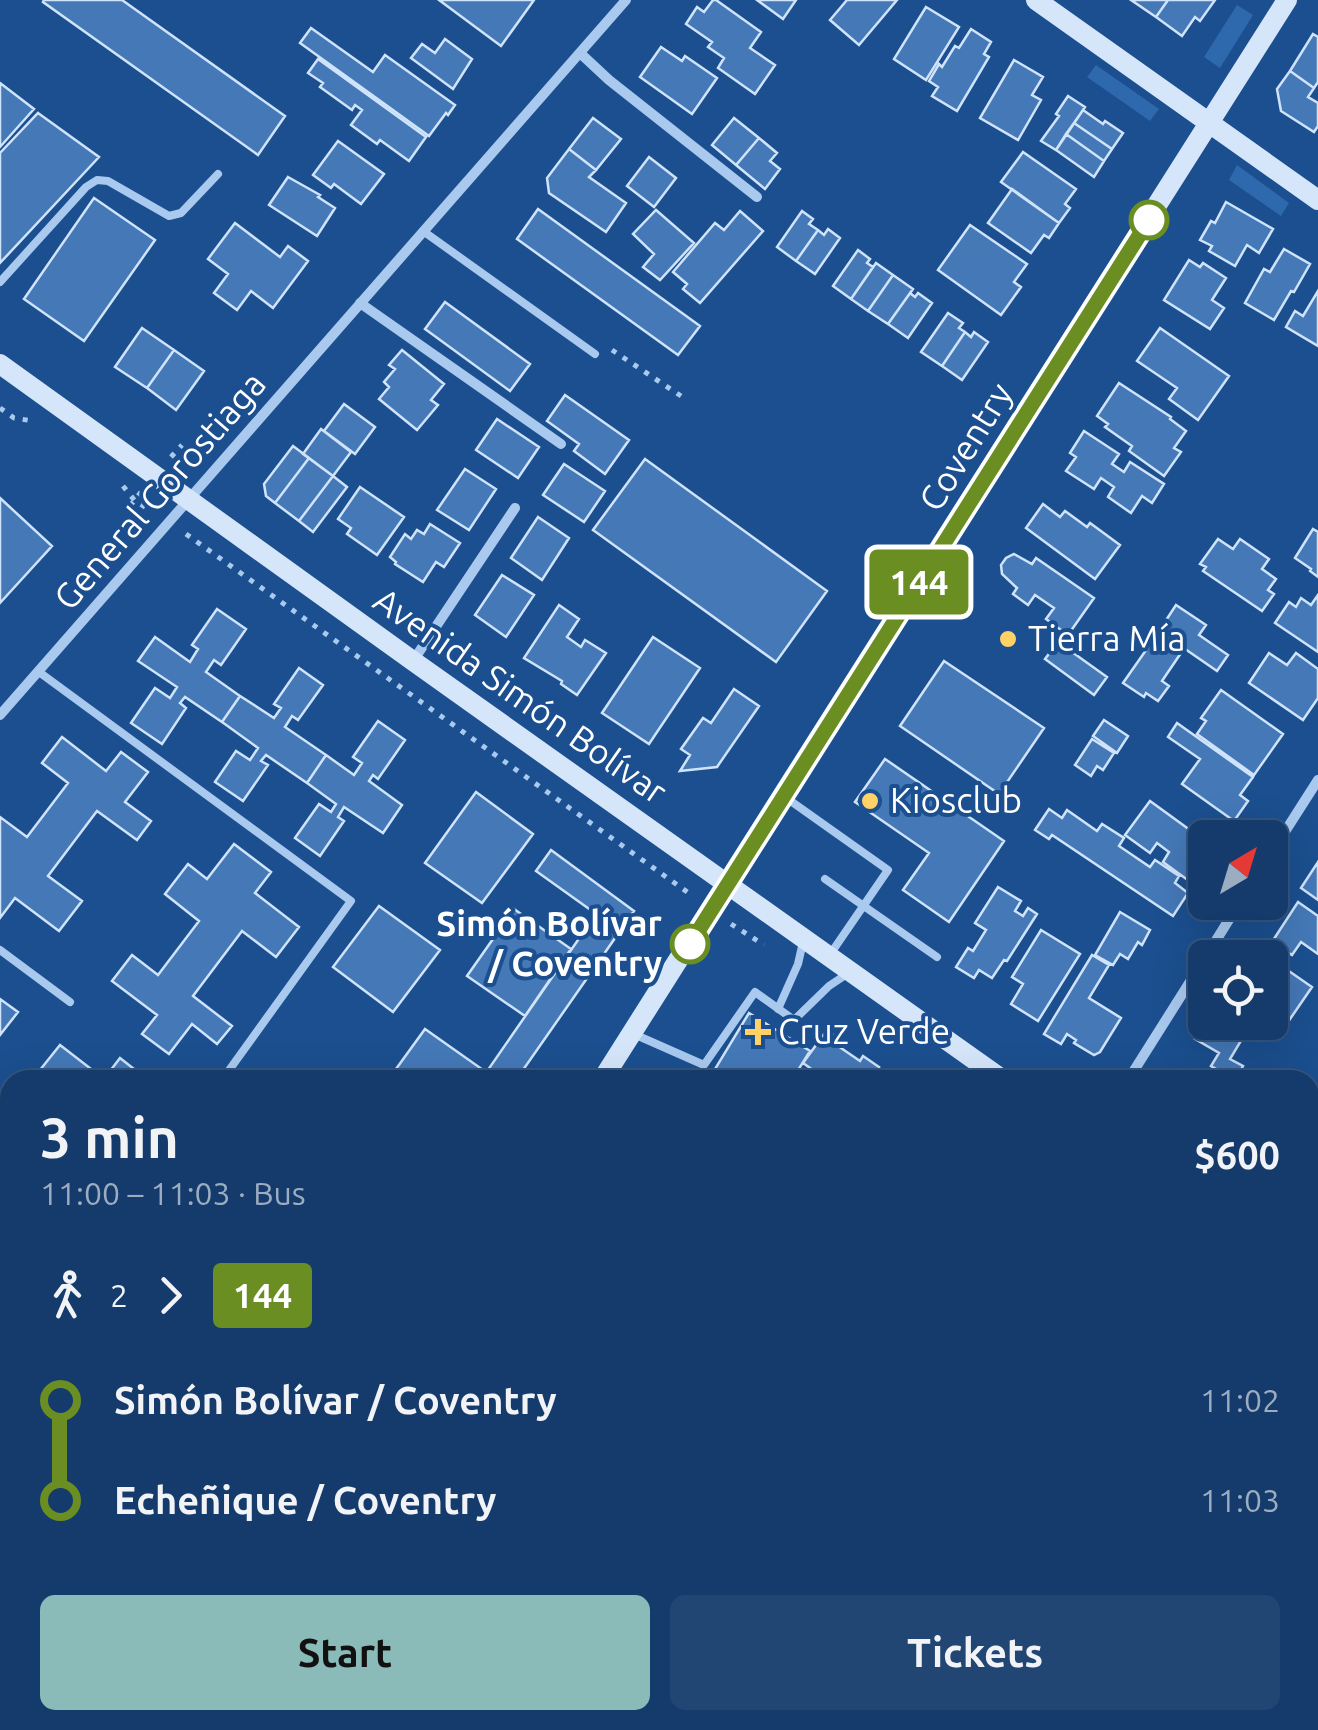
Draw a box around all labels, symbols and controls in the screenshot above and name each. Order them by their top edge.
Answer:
unlabelled marker [1130,201,1168,239]
street label: General Gorostiaga [45,364,273,617]
street label: Coventry [910,375,1020,518]
line badge: 144 [862,550,976,614]
text: 144 [889,562,949,602]
street label: Avenida Simón Bolívar [367,579,674,811]
place label: Tierra Mía [1028,618,1185,658]
marker: Tierra Mía [997,628,1019,650]
place label: Kiosclub [890,780,1022,820]
marker: Kiosclub [859,790,881,812]
north arrow [1188,820,1288,920]
map controls [1188,820,1288,1040]
place label: Simón Bolívar / Coventry [436,903,663,983]
marker: Simón Bolívar / Coventry [671,925,709,963]
button: locate [1188,940,1288,1040]
place label: Cruz Verde [778,1011,950,1051]
marker: Cruz Verde [747,1021,769,1043]
text: 3 min [40,1107,179,1168]
text: $600 [1194,1134,1280,1176]
text: 11:00 – 11:03 · Bus [40,1175,306,1211]
icon: walk [40,1268,95,1323]
icon: forward [143,1268,198,1323]
text: 144 [233,1275,292,1315]
text: 2 [110,1277,128,1313]
text: Simón Bolívar / Coventry [114,1379,557,1421]
text: 11:02 [1200,1382,1280,1418]
text: Echeñique / Coventry [114,1479,496,1521]
text: 11:03 [1200,1482,1280,1518]
button: Start [40,1595,650,1710]
button: Tickets [670,1595,1280,1710]

